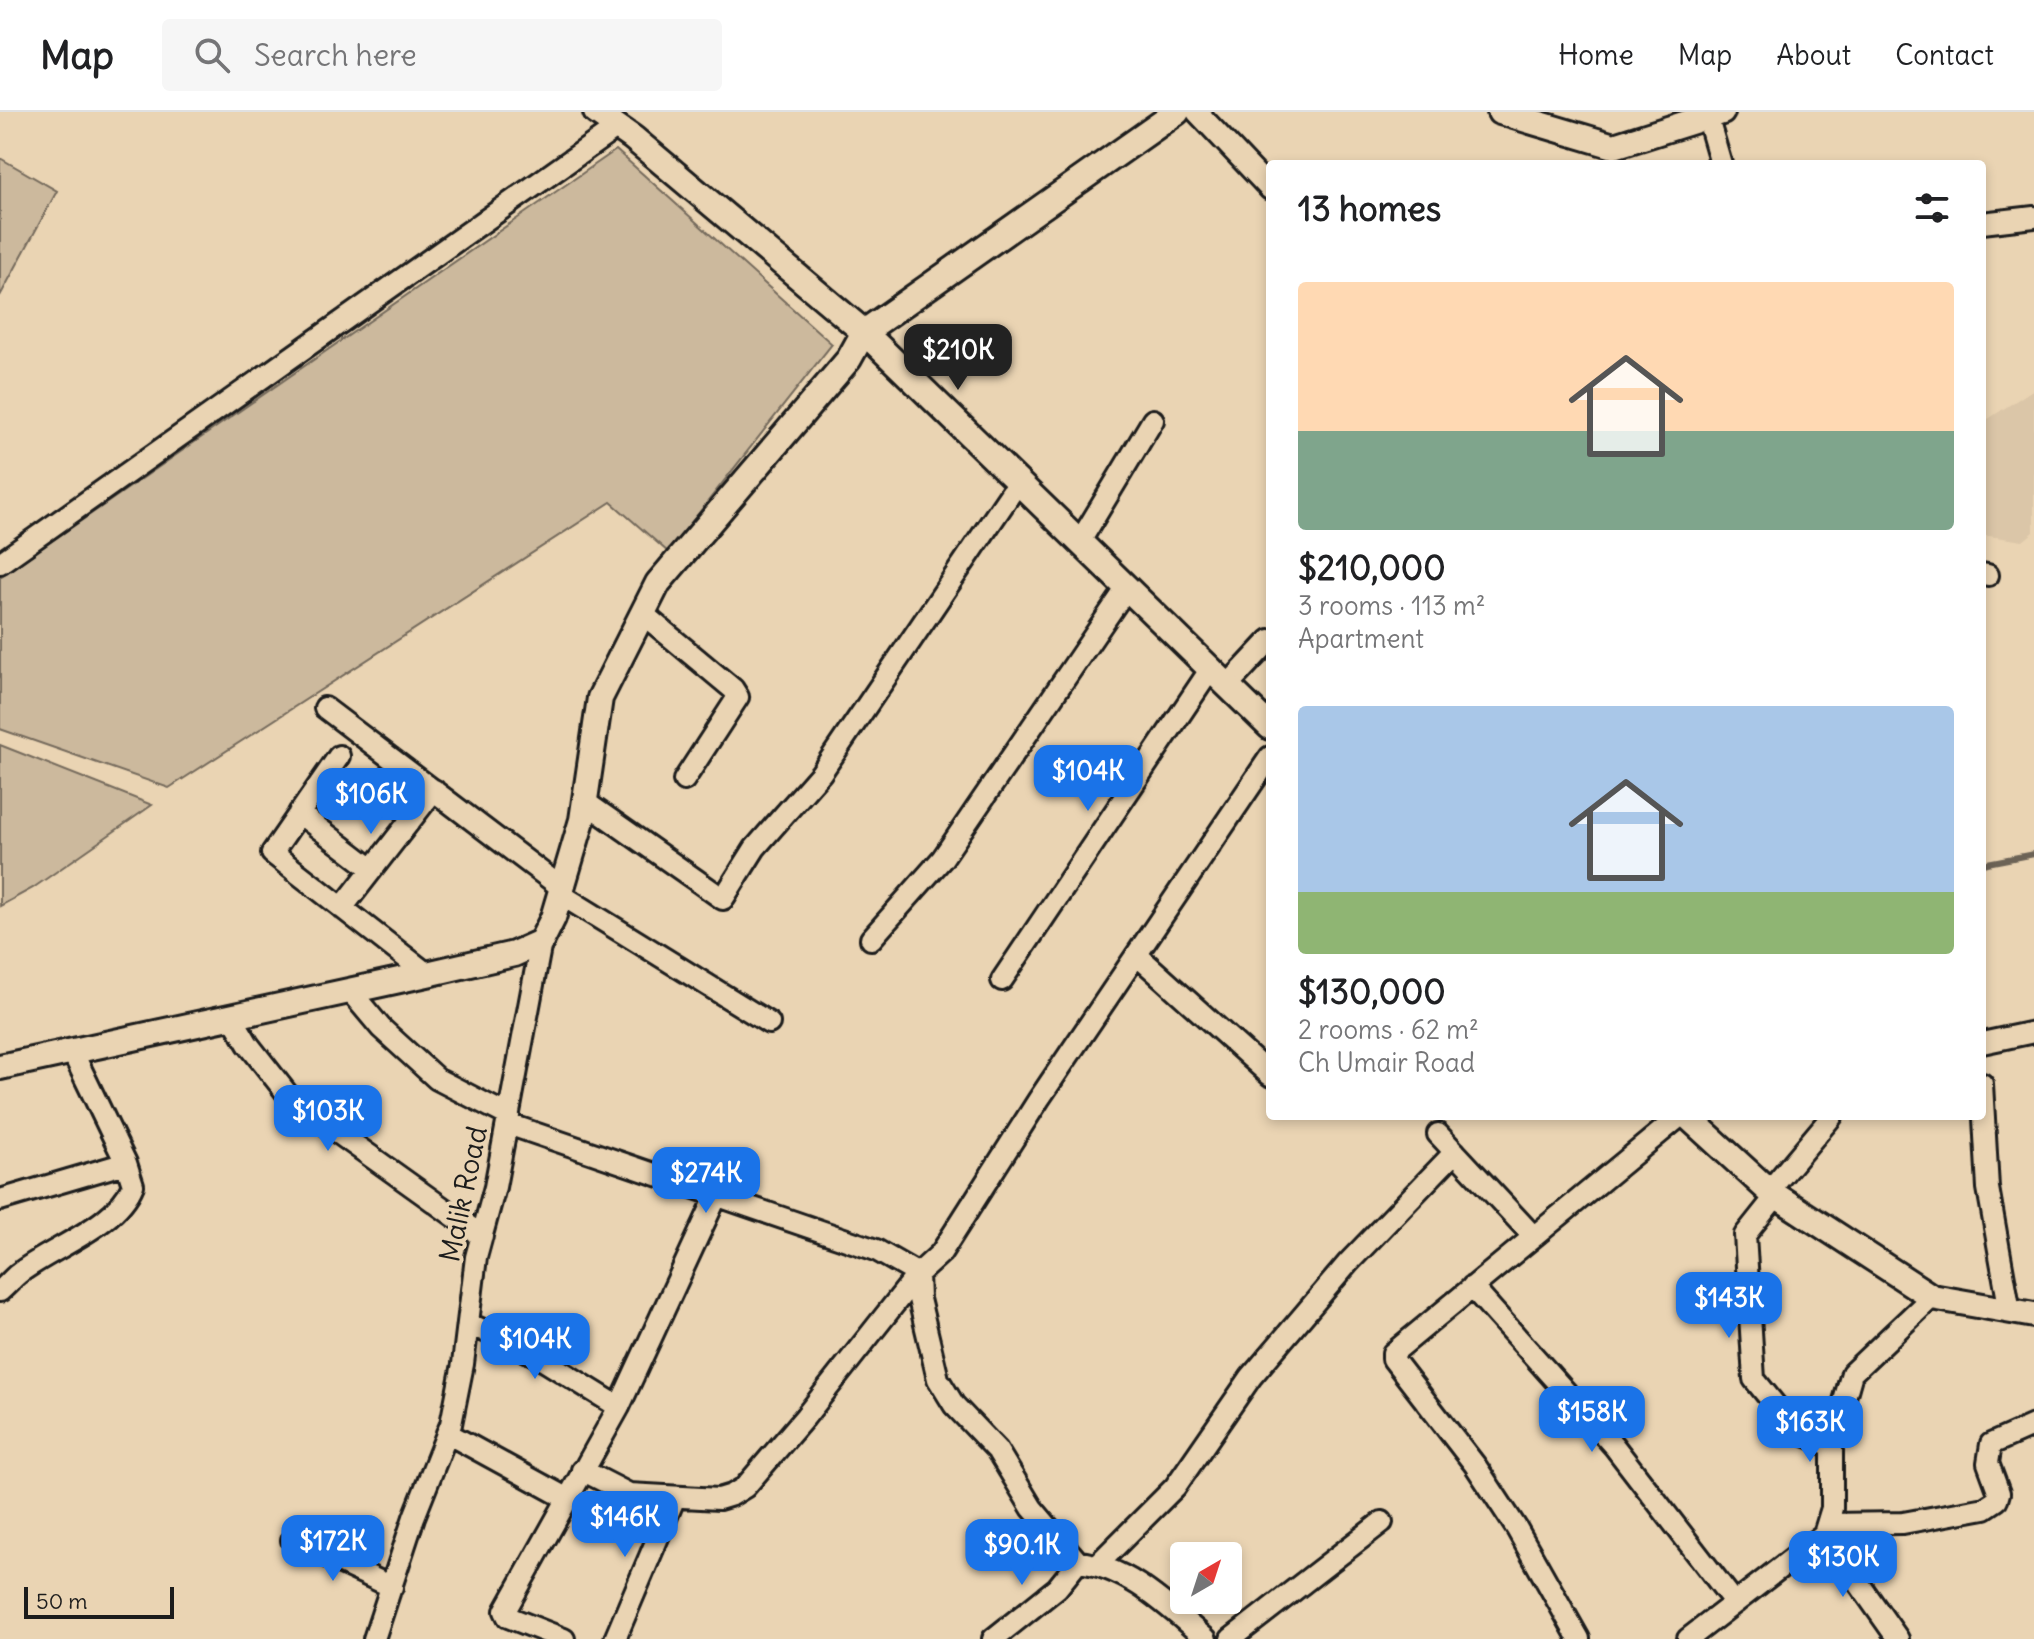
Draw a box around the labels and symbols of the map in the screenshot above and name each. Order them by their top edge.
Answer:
pin: $210K [902,324,1014,392]
pin: $104K [1032,745,1144,813]
pin: $106K [315,768,427,836]
pin: $103K [272,1085,384,1153]
street label: Malik Road [431,1123,495,1265]
pin: $274K [650,1147,762,1215]
pin: $143K [1673,1272,1785,1340]
pin: $104K [479,1313,591,1381]
pin: $158K [1536,1386,1648,1454]
pin: $163K [1754,1396,1866,1464]
pin: $146K [569,1491,681,1559]
pin: $172K [277,1515,389,1583]
pin: $90.1K [957,1519,1087,1587]
pin: $130K [1787,1531,1899,1599]
north arrow [1170,1542,1242,1614]
scale bar [24,1583,174,1619]

